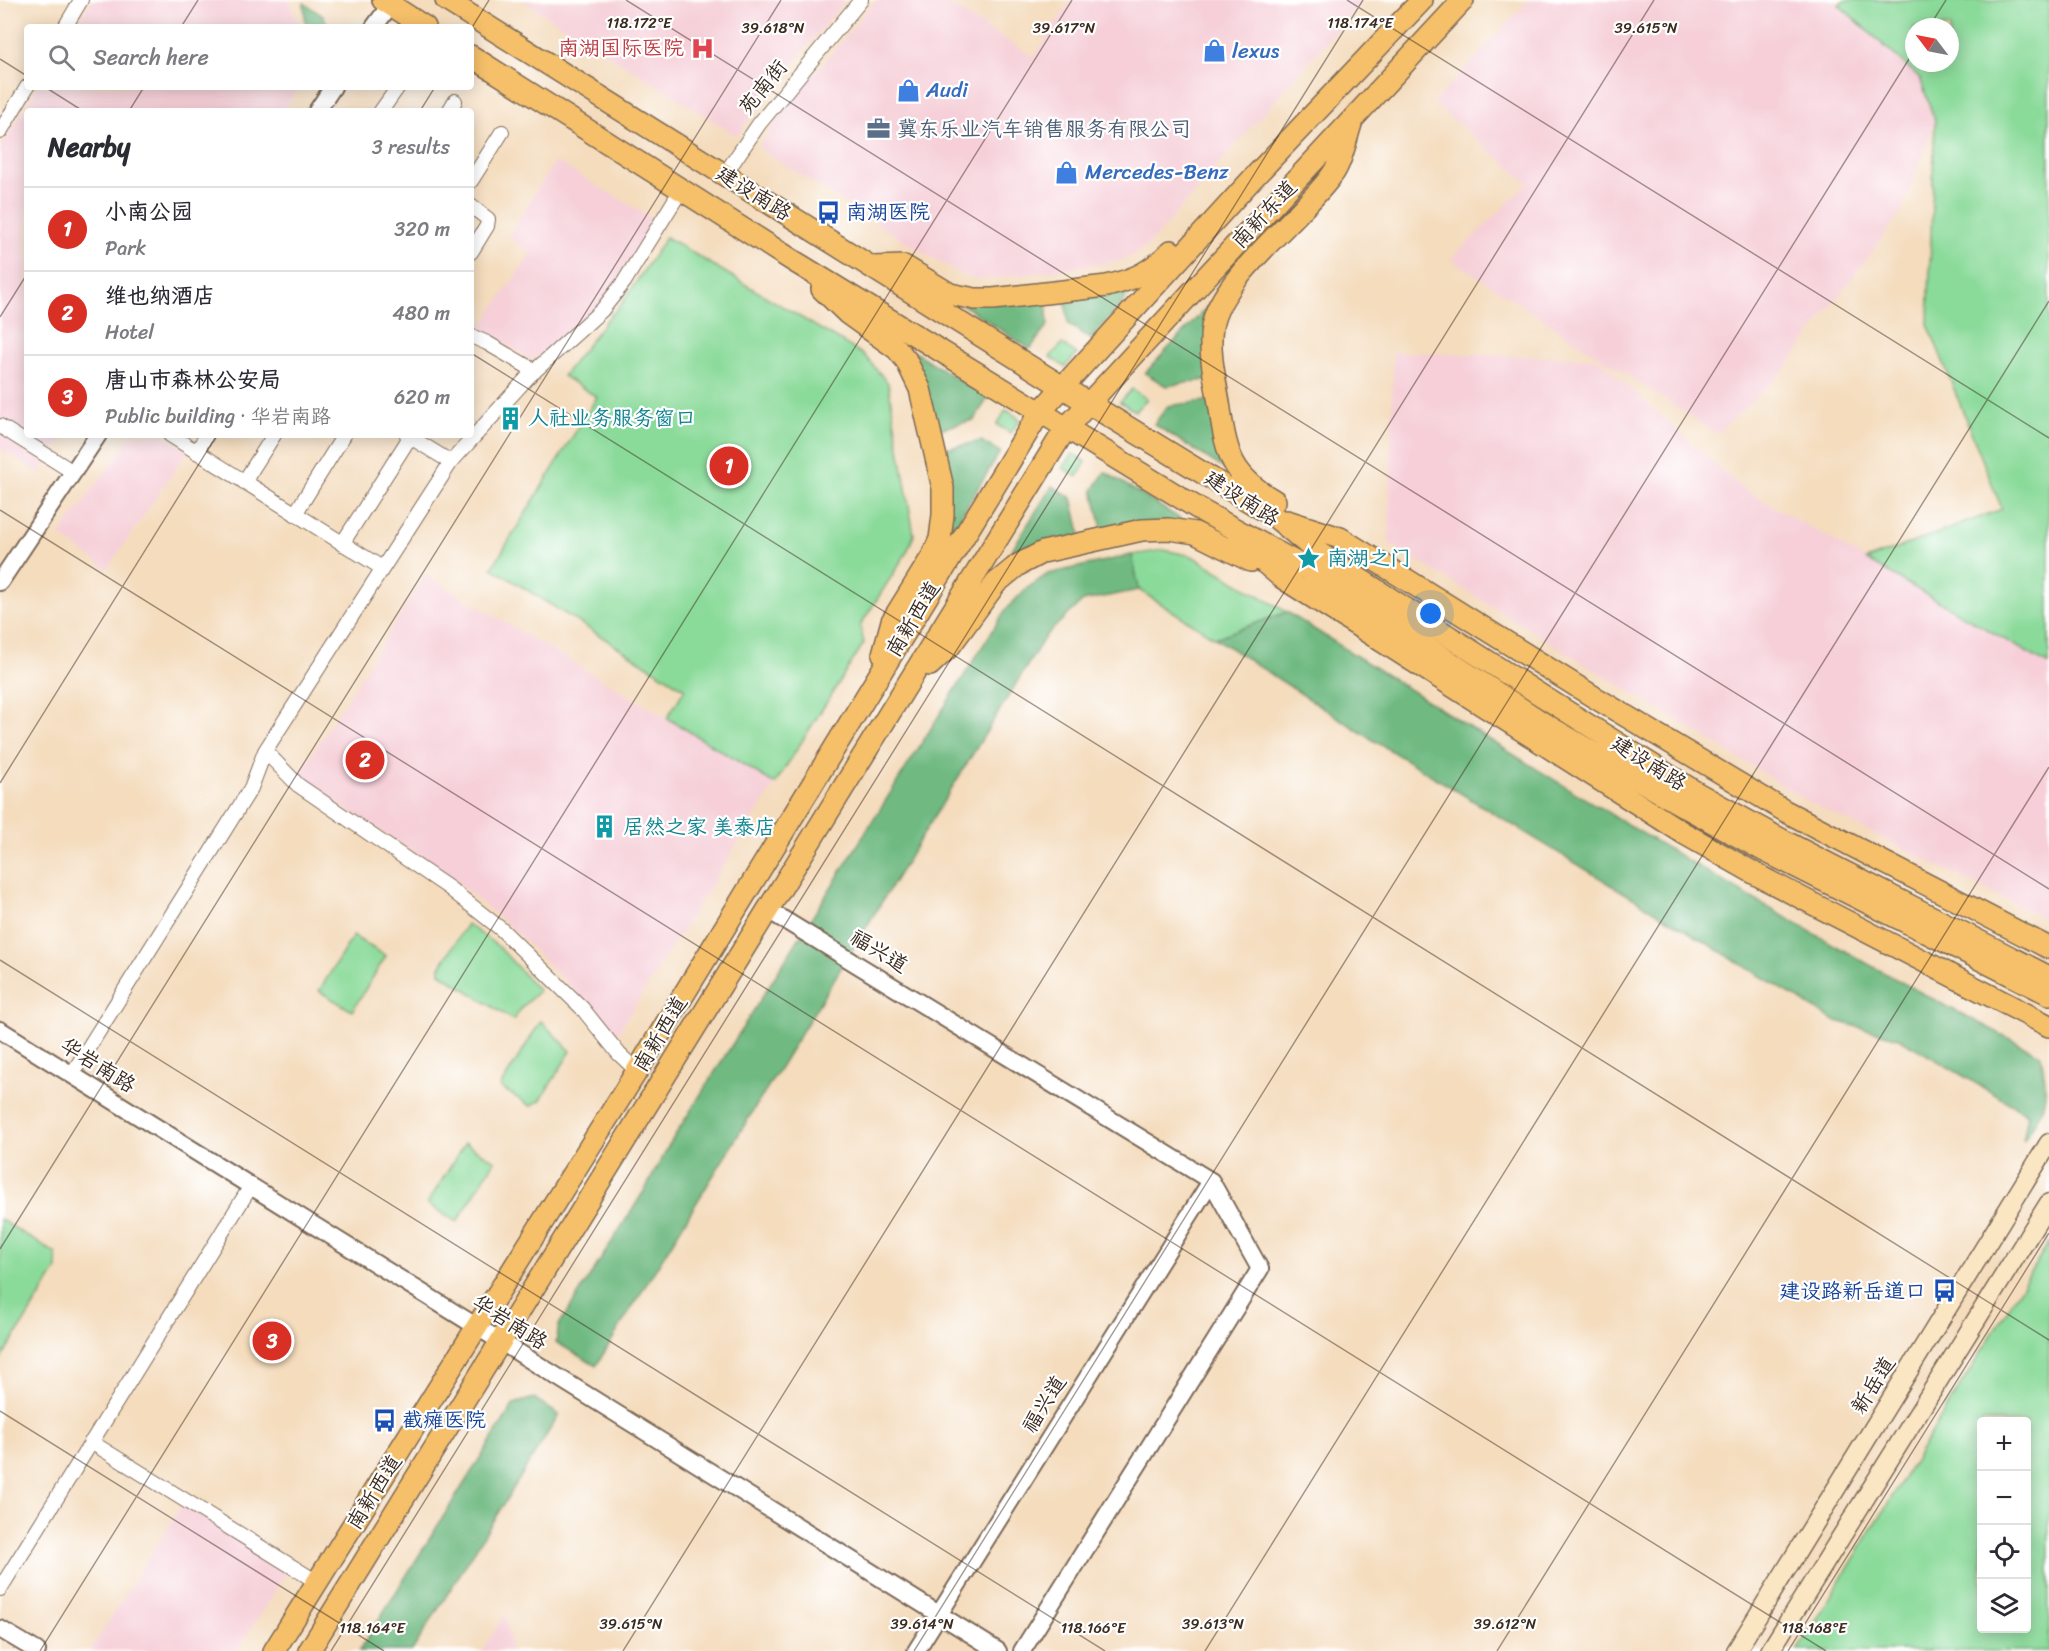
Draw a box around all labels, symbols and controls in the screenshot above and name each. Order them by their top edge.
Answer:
text: 118.172°E [607,10,673,36]
text: 118.174°E [1327,10,1394,36]
text: 39.618°N [742,15,805,41]
text: 39.617°N [1033,15,1096,41]
text: 39.615°N [1615,15,1678,41]
north arrow [1905,18,1959,72]
search box [24,24,474,90]
place label: 南湖国际医院 [558,29,684,67]
place label: lexus [1232,32,1280,70]
hospital icon: 南湖国际医院 [689,35,715,61]
text: Search here [93,38,209,77]
shop icon: lexus [1201,38,1227,64]
icon: search [45,41,78,74]
street label: 苑南街 [728,51,798,123]
place label: Audi [925,71,969,109]
shop icon: Audi [895,77,921,103]
place label: 冀东乐业汽车销售服务有限公司 [897,110,1191,148]
office icon: 冀东乐业汽车销售服务有限公司 [866,116,892,142]
text: Nearby [48,124,130,170]
text: 3 results [372,130,450,165]
place label: Mercedes-Benz [1085,153,1229,191]
street label: 建设南路 [708,155,800,231]
shop icon: Mercedes-Benz [1054,159,1080,185]
street label: 南新东道 [1221,170,1307,258]
text: 小南公园 [105,192,193,231]
place label: 南湖医院 [846,193,930,231]
bus stop icon: 南湖医院 [815,199,841,225]
text: 1 [63,212,72,247]
text: 320 m [394,212,450,247]
text: Park [105,231,146,266]
text: 维也纳酒店 [105,276,215,315]
text: 2 [62,296,73,331]
text: 480 m [392,296,450,331]
text: Hotel [105,315,154,350]
text: 唐山市森林公安局 [105,360,281,399]
text: 3 [62,380,73,415]
text: 620 m [394,380,450,415]
text: Public building · 华岩南路 [105,399,331,434]
place label: 人社业务服务窗口 [528,399,696,437]
building icon: 人社业务服务窗口 [497,405,523,431]
pin: 1 [710,444,748,488]
street label: 建设南路 [1196,459,1288,537]
place label: 南湖之门 [1327,539,1411,577]
place icon: 南湖之门 [1296,545,1322,571]
street label: 南新西道 [875,573,951,665]
your location [1416,599,1445,628]
street label: 建设南路 [1603,725,1695,801]
pin: 2 [346,738,385,783]
place label: 居然之家 美泰店 [623,808,775,846]
building icon: 居然之家 美泰店 [592,814,618,840]
street label: 福兴道 [842,918,916,984]
street label: 南新西道 [622,988,698,1080]
street label: 华岩南路 [52,1027,144,1103]
place label: 建设路新岳道口 [1779,1272,1926,1310]
bus stop icon: 建设路新岳道口 [1931,1278,1957,1304]
street label: 华岩南路 [464,1284,556,1360]
pin: 3 [252,1318,292,1364]
street label: 新岳道 [1840,1348,1906,1422]
street label: 福兴道 [1011,1367,1077,1441]
place label: 截瘫医院 [402,1401,486,1439]
bus stop icon: 截瘫医院 [371,1407,397,1433]
map controls [1977,1417,2031,1633]
button: + [1977,1417,2031,1471]
street label: 南新西道 [336,1446,412,1538]
button: − [1977,1471,2031,1525]
button: locate [1977,1525,2031,1579]
button: layers [1977,1579,2031,1633]
text: 39.615°N [600,1611,663,1637]
text: 39.614°N [890,1611,954,1637]
text: 39.613°N [1182,1611,1245,1637]
text: 39.612°N [1474,1611,1537,1637]
text: 118.164°E [339,1615,406,1641]
text: 118.166°E [1061,1615,1127,1641]
text: 118.168°E [1781,1615,1848,1641]

